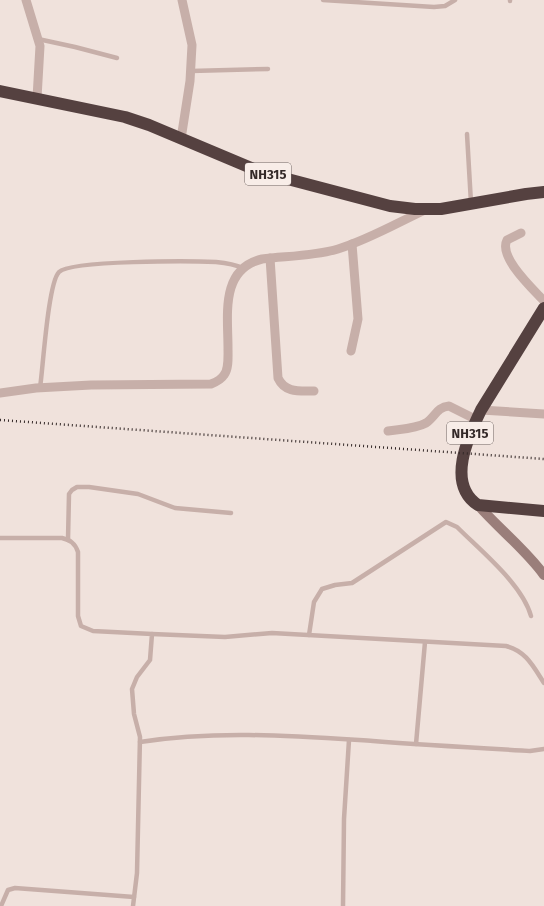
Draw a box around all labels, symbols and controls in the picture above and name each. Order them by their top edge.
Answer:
road number: NH315 [245,163,291,185]
road number: NH315 [447,422,493,444]

